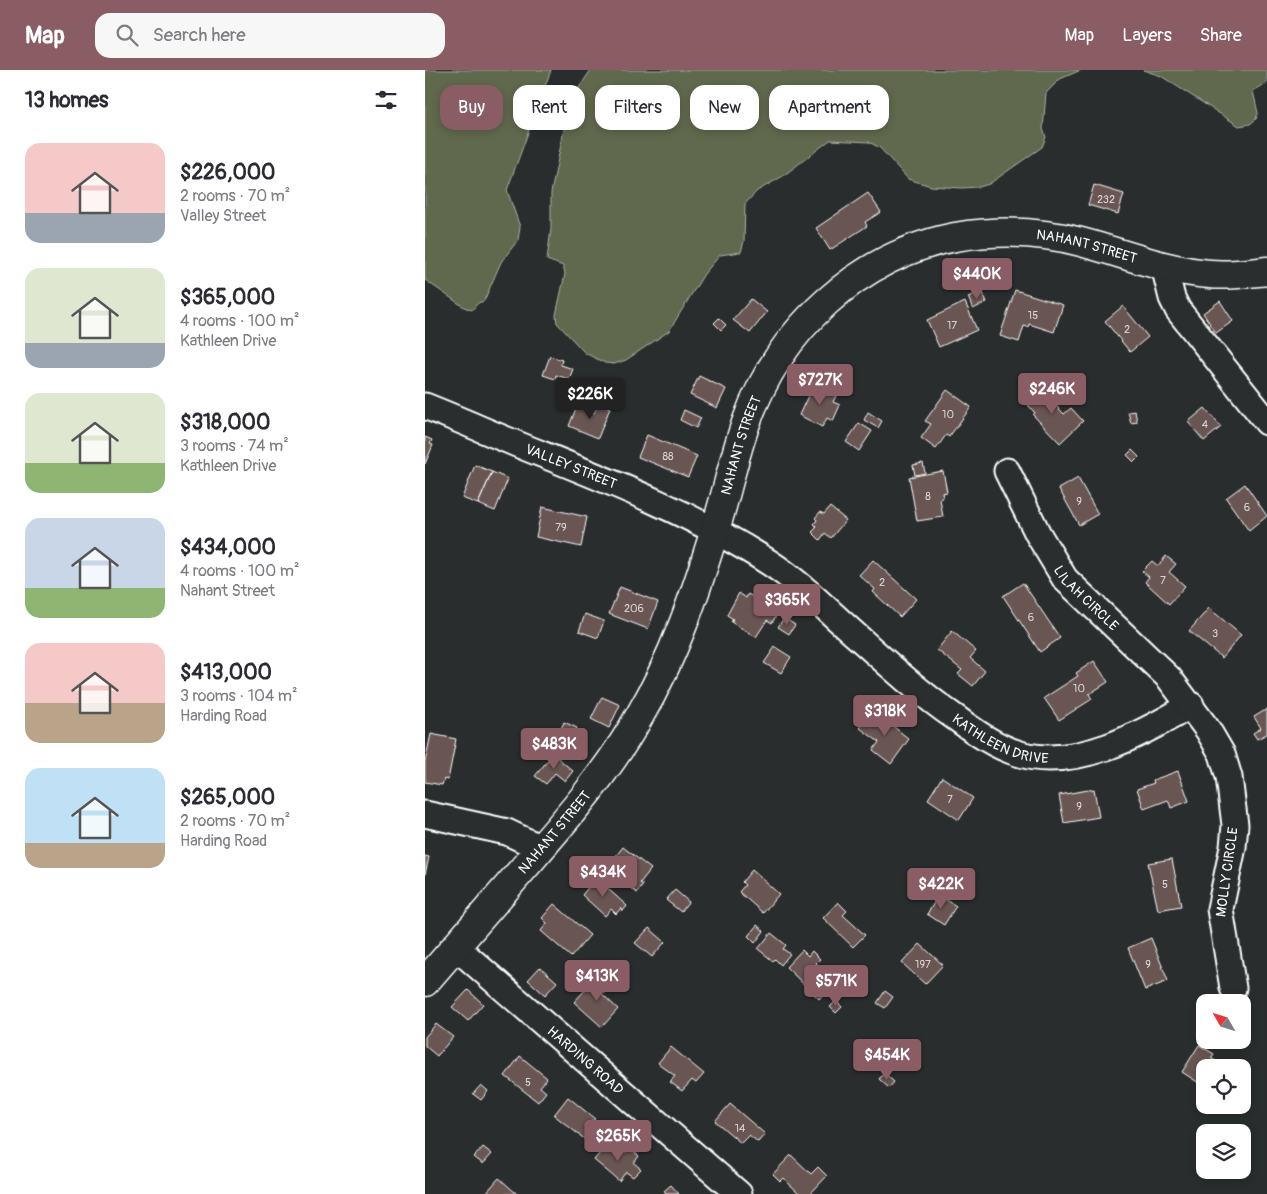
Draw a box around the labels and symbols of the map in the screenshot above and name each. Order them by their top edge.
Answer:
house number: 232 [1097,193,1115,206]
street label: NAHANT STREET [1036,226,1139,267]
pin: $440K [942,258,1012,300]
house number: 15 [1028,309,1038,322]
house number: 17 [947,319,957,332]
house number: 2 [1124,323,1130,336]
pin: $727K [785,364,855,406]
pin: $246K [1017,372,1087,415]
pin: $226K [555,378,625,420]
street label: NAHANT STREET [717,393,765,497]
house number: 10 [942,408,954,421]
house number: 4 [1202,418,1209,431]
street label: VALLEY STREET [523,440,620,492]
house number: 88 [662,450,674,463]
house number: 8 [925,490,931,503]
house number: 9 [1076,495,1082,508]
house number: 6 [1244,501,1250,514]
house number: 79 [555,521,567,534]
street label: LILAH CIRCLE [1050,562,1122,634]
house number: 7 [1160,574,1166,587]
house number: 2 [879,576,885,589]
pin: $365K [752,584,822,626]
house number: 206 [624,602,644,615]
house number: 6 [1028,611,1034,624]
house number: 3 [1212,627,1218,640]
house number: 10 [1073,682,1085,695]
pin: $318K [850,694,920,737]
street label: KATHLEEN DRIVE [949,710,1049,767]
pin: $483K [519,728,589,770]
street label: NAHANT STREET [514,787,594,877]
house number: 7 [947,793,953,806]
house number: 9 [1076,800,1082,813]
street label: MOLLY CIRCLE [1212,826,1242,918]
pin: $434K [568,856,638,898]
pin: $422K [906,868,976,910]
house number: 5 [1162,878,1168,891]
house number: 197 [915,958,931,971]
house number: 9 [1145,958,1151,971]
pin: $413K [562,960,632,1002]
pin: $571K [801,964,871,1007]
north arrow [1196,994,1251,1049]
street label: HARDING ROAD [544,1022,627,1098]
pin: $454K [852,1038,922,1081]
house number: 5 [525,1076,531,1089]
pin: $265K [583,1120,653,1162]
house number: 14 [735,1122,746,1135]

